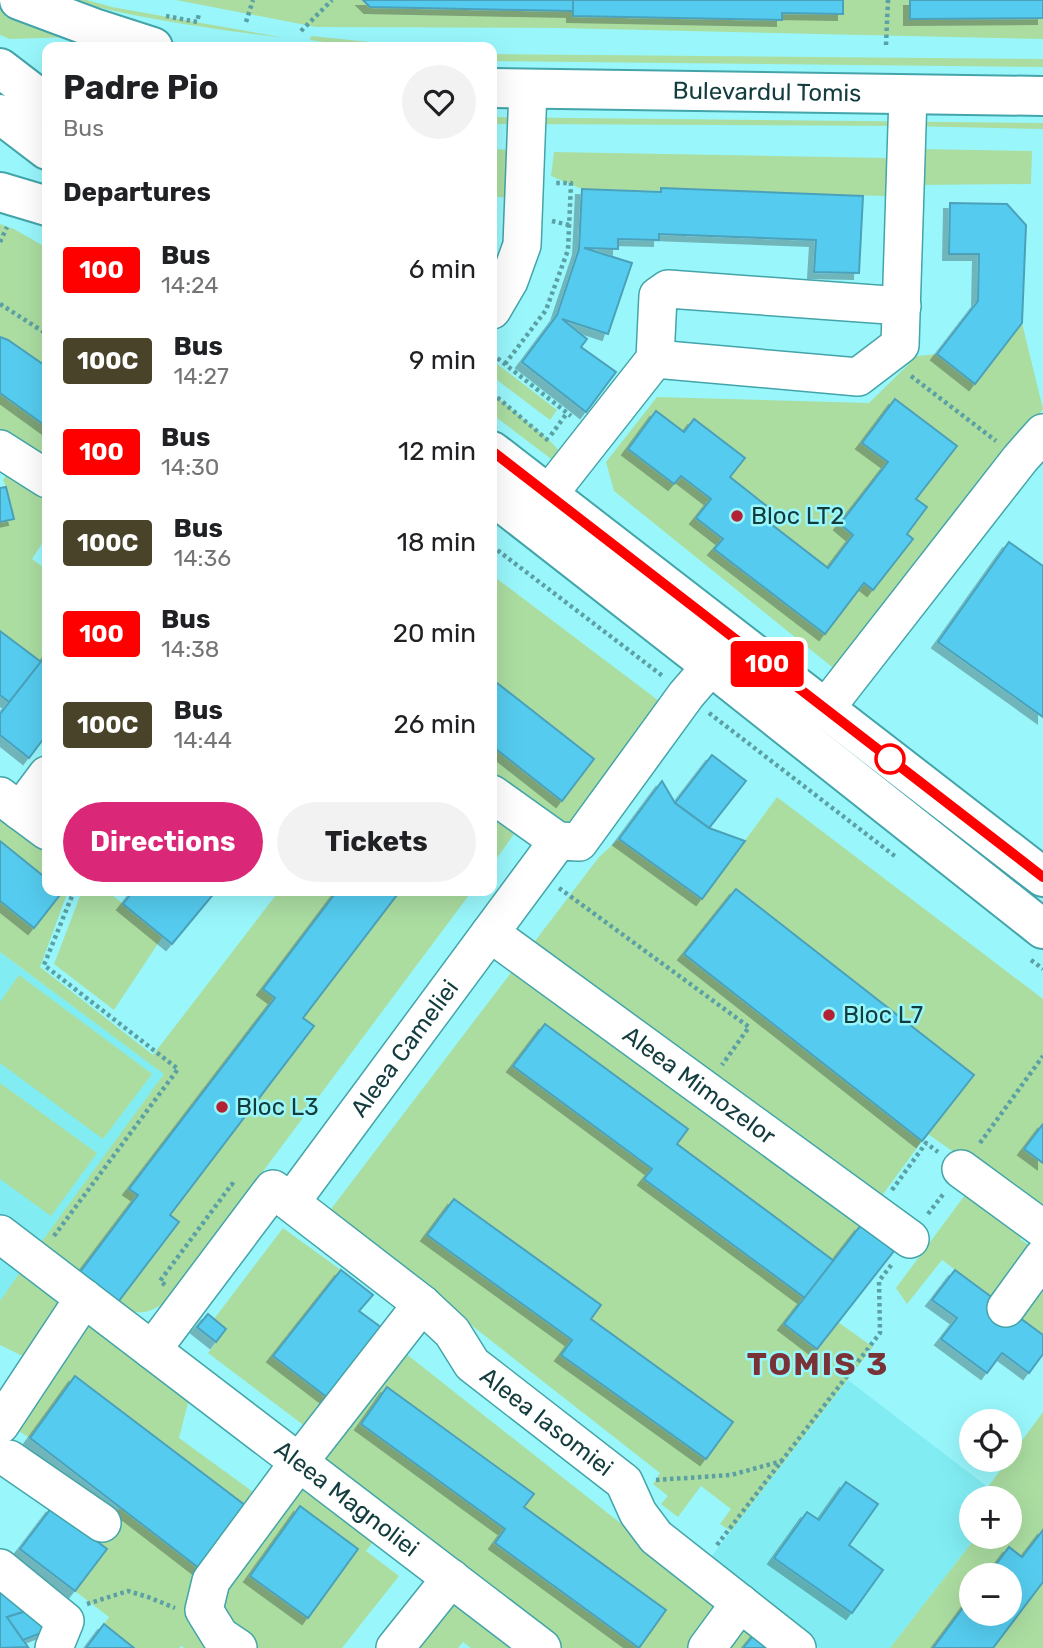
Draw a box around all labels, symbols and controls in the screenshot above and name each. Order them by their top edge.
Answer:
button: heart [402,65,476,139]
text: Padre Pio [63,68,219,107]
street label: Bulevardul Tomis [672,77,862,107]
text: Bus [63,114,104,142]
text: Departures [63,177,211,208]
text: Bus [161,240,210,271]
text: 6 min [409,254,476,285]
text: 100 [79,256,124,284]
text: 14:24 [161,271,219,299]
text: Bus [173,331,223,362]
text: 9 min [409,345,476,376]
text: 100C [77,347,138,375]
text: 14:27 [173,362,229,390]
text: Bus [161,422,210,453]
text: 12 min [398,436,476,467]
text: 100 [79,438,124,466]
text: 14:30 [161,453,219,481]
place label: Bloc LT2 [751,502,844,530]
marker: Bloc LT2 [729,508,745,524]
text: Bus [173,513,223,544]
text: 18 min [397,527,476,558]
text: 100C [77,529,138,557]
text: 14:36 [173,544,231,572]
text: Bus [161,604,210,635]
text: 20 min [393,618,476,649]
text: 100 [79,620,124,648]
text: 14:38 [161,635,219,663]
line badge: 100 [727,641,807,687]
text: 100 [745,650,789,678]
text: Bus [173,695,223,726]
text: 26 min [394,709,476,740]
text: 100C [77,711,138,739]
text: 14:44 [173,726,232,754]
unlabelled marker [875,744,905,774]
button: Directions [63,802,263,882]
button: Tickets [277,802,476,882]
street label: Aleea Cameliei [345,975,464,1122]
place label: Bloc L7 [843,1001,923,1029]
marker: Bloc L7 [821,1007,837,1023]
street label: Aleea Mimozelor [617,1021,781,1150]
place label: Bloc L3 [236,1093,319,1121]
marker: Bloc L3 [214,1099,230,1115]
district label: TOMIS 3 [747,1345,889,1383]
street label: Aleea Iasomiei [475,1362,618,1482]
map controls [959,1409,1022,1626]
button: locate [959,1409,1022,1472]
street label: Aleea Magnoliei [269,1435,424,1563]
button: + [959,1486,1022,1549]
button: − [959,1563,1022,1626]

